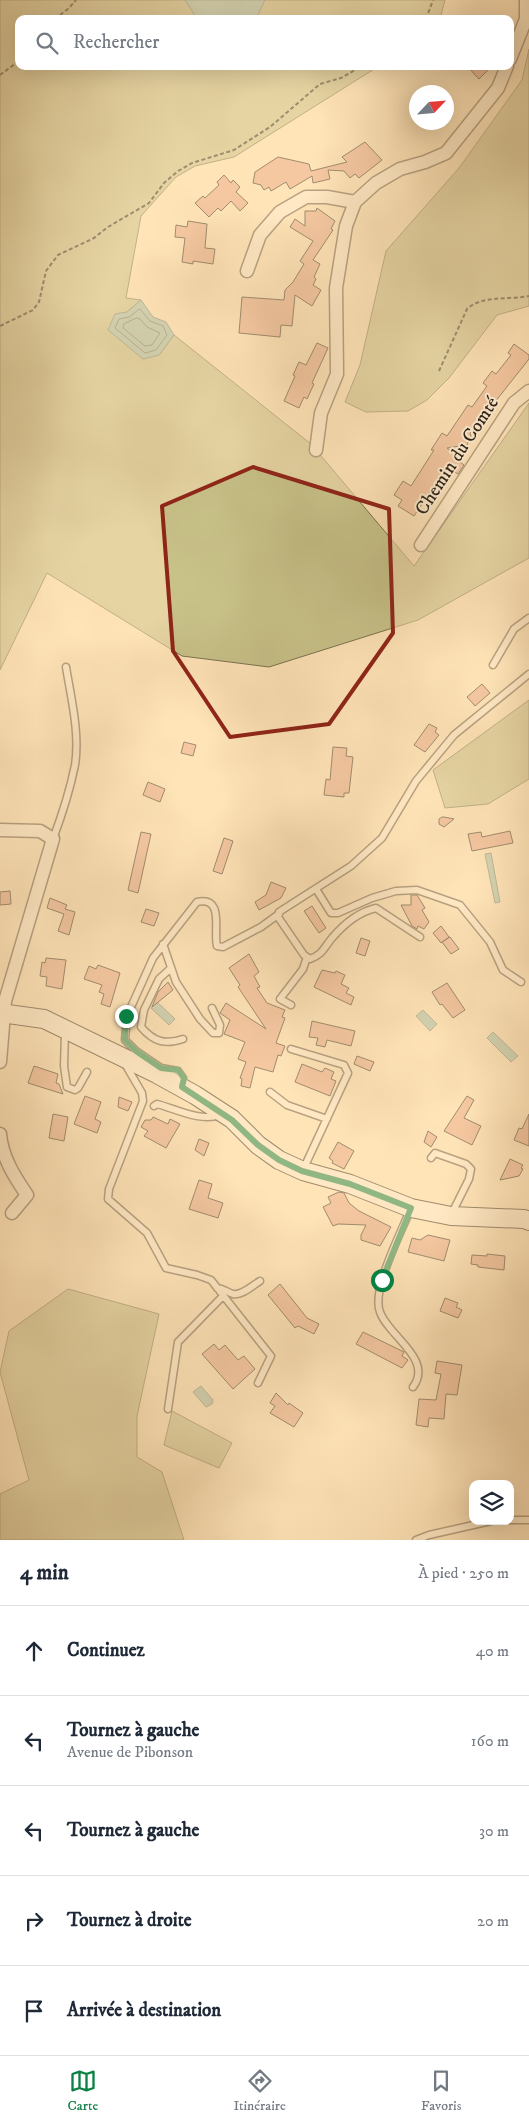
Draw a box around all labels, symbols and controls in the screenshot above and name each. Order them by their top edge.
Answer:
search box [15,15,514,70]
icon: search [33,29,61,57]
text: Rechercher [73,31,159,54]
north arrow [409,85,454,130]
street label: Chemin du Comté [410,392,504,519]
route end [115,1005,138,1028]
route start [371,1269,394,1292]
map controls [469,1480,514,1525]
button: layers [469,1480,514,1525]
text: 4 min [20,1560,69,1586]
text: À pied · 250 m [418,1563,509,1583]
icon: ahead [20,1637,48,1665]
text: Continuez [67,1639,145,1662]
text: 40 m [476,1641,509,1661]
text: Tournez à gauche [67,1719,199,1742]
icon: left [20,1727,48,1755]
text: 160 m [471,1731,509,1751]
text: Avenue de Pibonson [67,1742,193,1762]
icon: left [20,1817,48,1845]
text: Tournez à gauche [67,1819,199,1842]
text: 30 m [479,1821,509,1841]
icon: right [20,1907,48,1935]
text: Tournez à droite [67,1909,192,1932]
text: 20 m [477,1911,509,1931]
icon: arrive [20,1997,48,2025]
text: Arrivée à destination [67,1999,221,2022]
tab: Carte [68,2067,98,2115]
tab: Itinéraire [233,2067,286,2115]
tab: Favoris [421,2067,461,2115]

